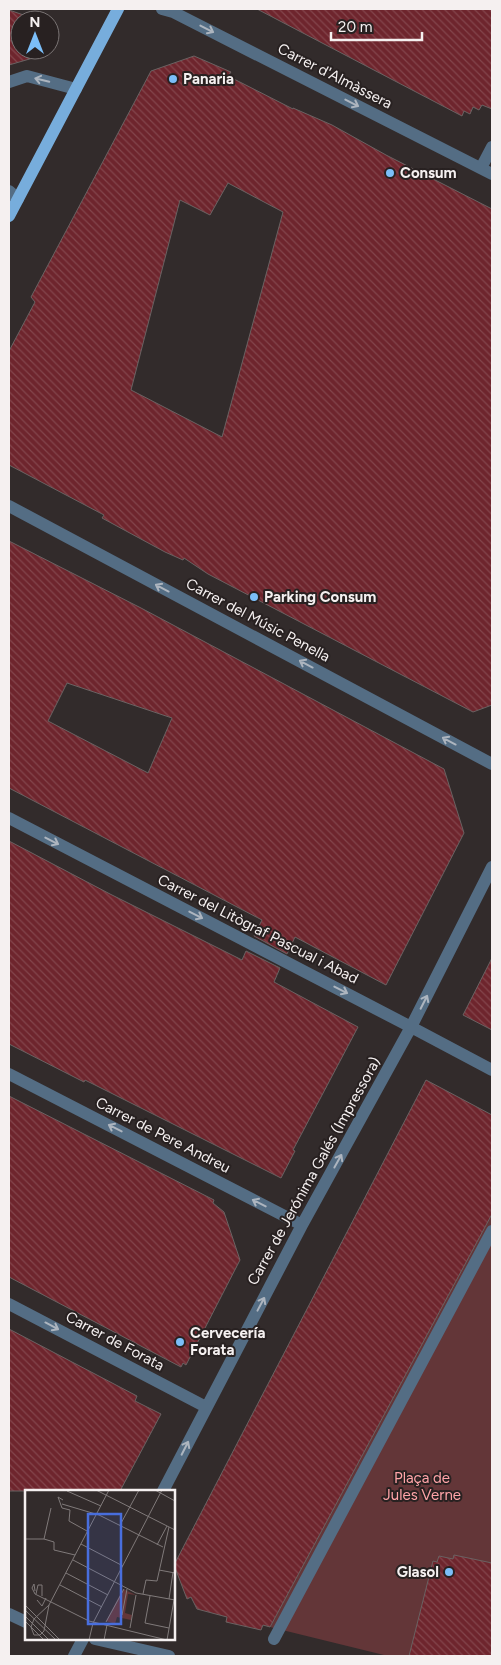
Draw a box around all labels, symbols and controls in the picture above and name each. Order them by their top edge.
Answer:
north arrow [10,10,60,60]
scale bar [331,10,422,42]
text: N [30,14,40,31]
text: 20 m [338,18,372,36]
one-way arrow [199,24,214,34]
street label: Carrer d'Almàssera [275,39,395,113]
place label: Panaria [183,70,234,88]
marker: Panaria [167,73,179,85]
one-way arrow [35,75,51,84]
one-way arrow [344,98,359,108]
place label: Consum [400,164,457,182]
marker: Consum [384,167,396,179]
street label: Carrer del Músic Penella [183,574,333,666]
one-way arrow [155,583,170,593]
place label: Parking Consum [264,588,376,606]
marker: Parking Consum [248,591,260,603]
one-way arrow [299,659,314,668]
one-way arrow [442,736,457,746]
one-way arrow [44,837,59,846]
street label: Carrer del Litògraf Pascual i Abad [155,870,361,988]
one-way arrow [189,911,203,921]
one-way arrow [333,986,348,995]
one-way arrow [419,995,429,1010]
street label: Carrer de Jerónima Galés (Impressora) [244,1054,384,1288]
street label: Carrer de Pere Andreu [93,1093,233,1177]
one-way arrow [107,1123,122,1133]
one-way arrow [333,1154,343,1168]
one-way arrow [252,1198,267,1207]
one-way arrow [256,1296,266,1311]
street label: Carrer de Forata [63,1307,167,1375]
one-way arrow [44,1322,59,1331]
place label: Cervecería Forata [190,1324,265,1359]
marker: Cervecería Forata [174,1336,186,1348]
one-way arrow [181,1441,190,1456]
park label: Plaça de Jules Verne [383,1469,461,1504]
inset map [25,1490,175,1640]
place label: Glasol [397,1563,439,1581]
marker: Glasol [443,1566,455,1578]

